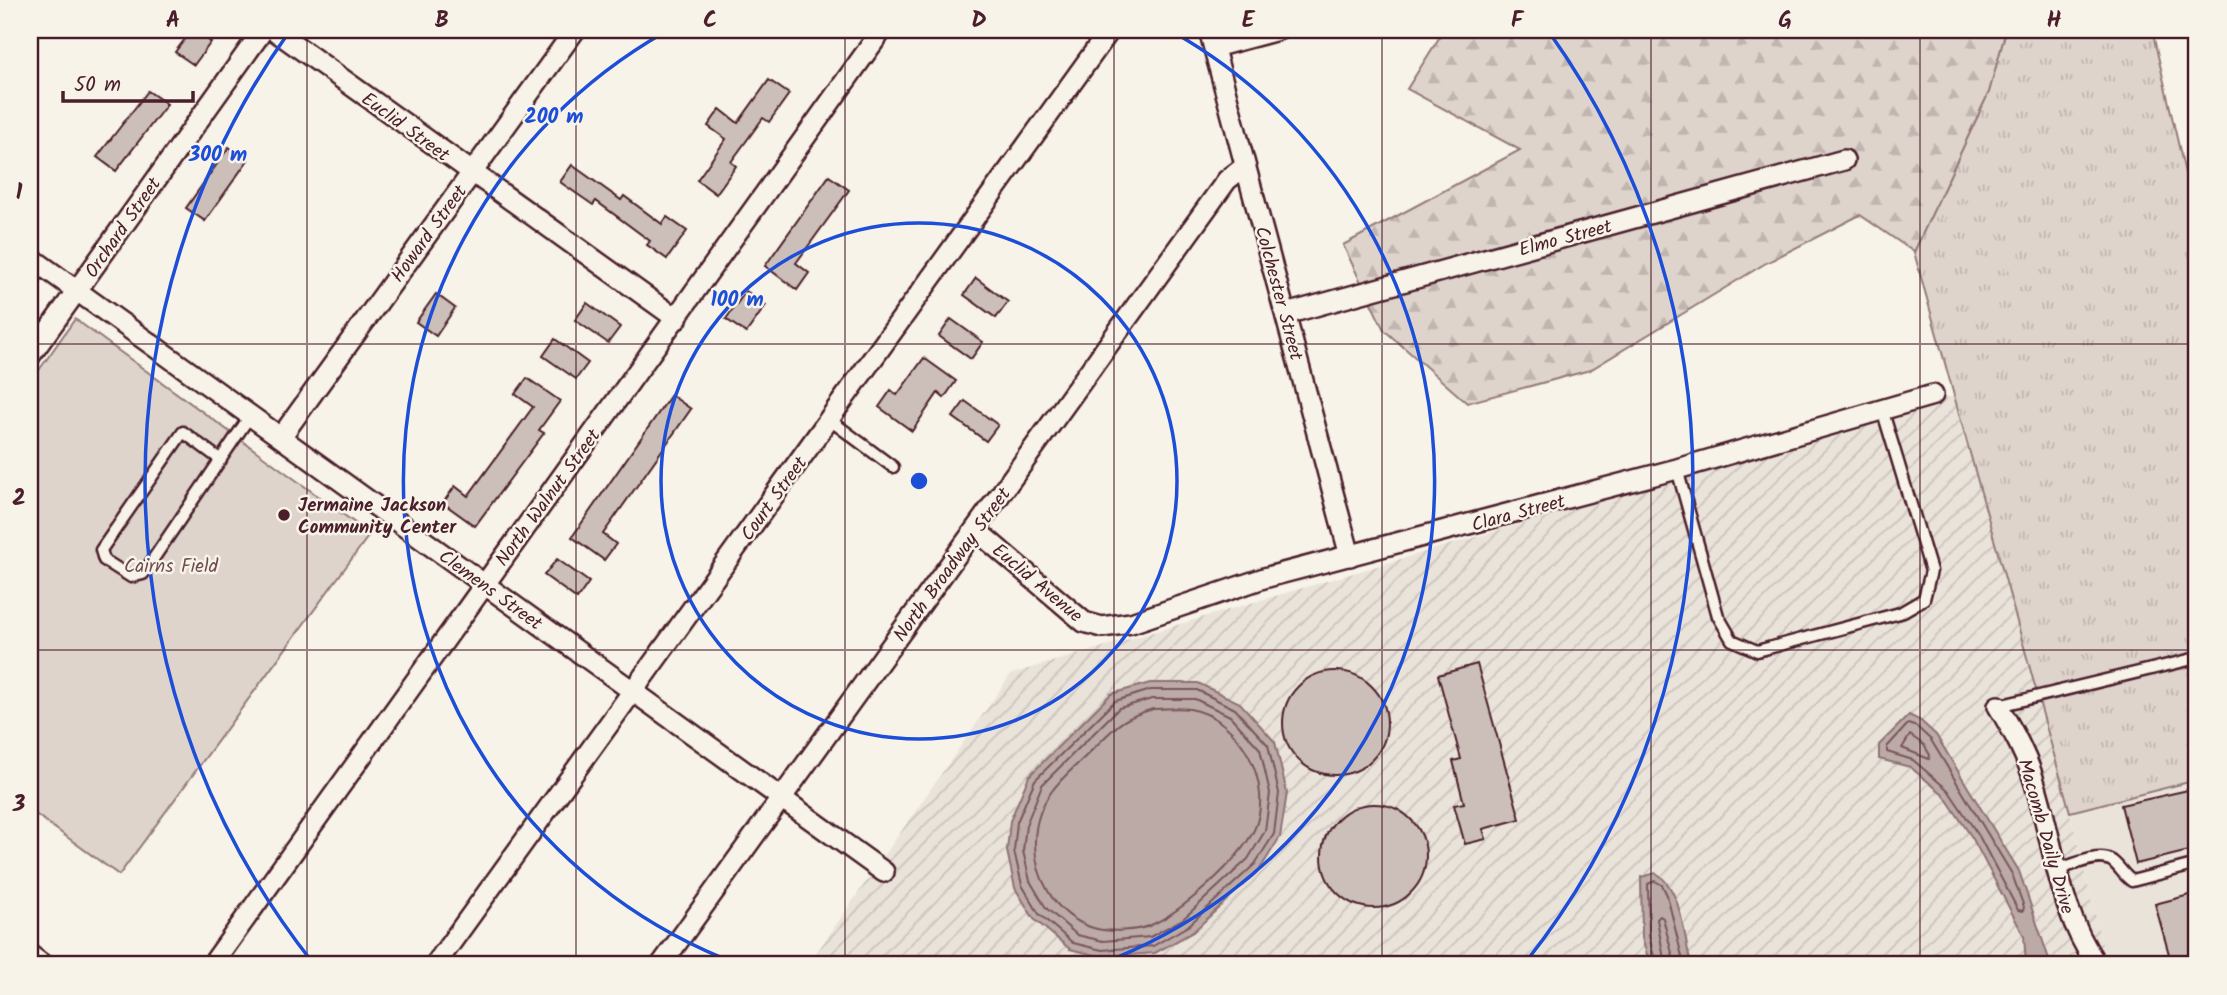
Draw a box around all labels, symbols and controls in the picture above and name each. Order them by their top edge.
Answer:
text: A [166,3,180,39]
text: B [435,3,449,39]
text: C [703,3,717,39]
text: D [971,3,987,39]
text: E [1242,3,1256,39]
text: F [1511,3,1525,39]
text: G [1778,3,1792,39]
text: H [2047,3,2062,39]
scale bar [63,60,192,104]
text: 50 m [74,69,121,102]
street label: Euclid Street [354,85,456,170]
text: 200 m [524,101,584,134]
text: 300 m [188,139,247,172]
street label: Orchard Street [78,171,170,285]
text: 1 [16,175,23,211]
street label: Howard Street [384,178,476,289]
street label: Elmo Street [1516,212,1616,266]
street label: Colchester Street [1246,223,1311,365]
text: 100 m [710,284,764,317]
street label: North Walnut Street [488,423,609,573]
street label: Court Street [734,450,816,548]
centre of rings [907,469,931,493]
text: 2 [12,481,26,517]
street label: North Broadway Street [886,481,1019,649]
street label: Clara Street [1468,487,1569,541]
place label: Jermaine Jackson Community Center [298,491,457,543]
marker: Jermaine Jackson Community Center [276,507,292,523]
street label: Euclid Avenue [985,536,1089,631]
street label: Clemens Street [432,543,549,639]
park label: Cairns Field [124,552,219,582]
street label: Macomb Daily Drive [2009,755,2082,918]
text: 3 [12,787,26,823]

